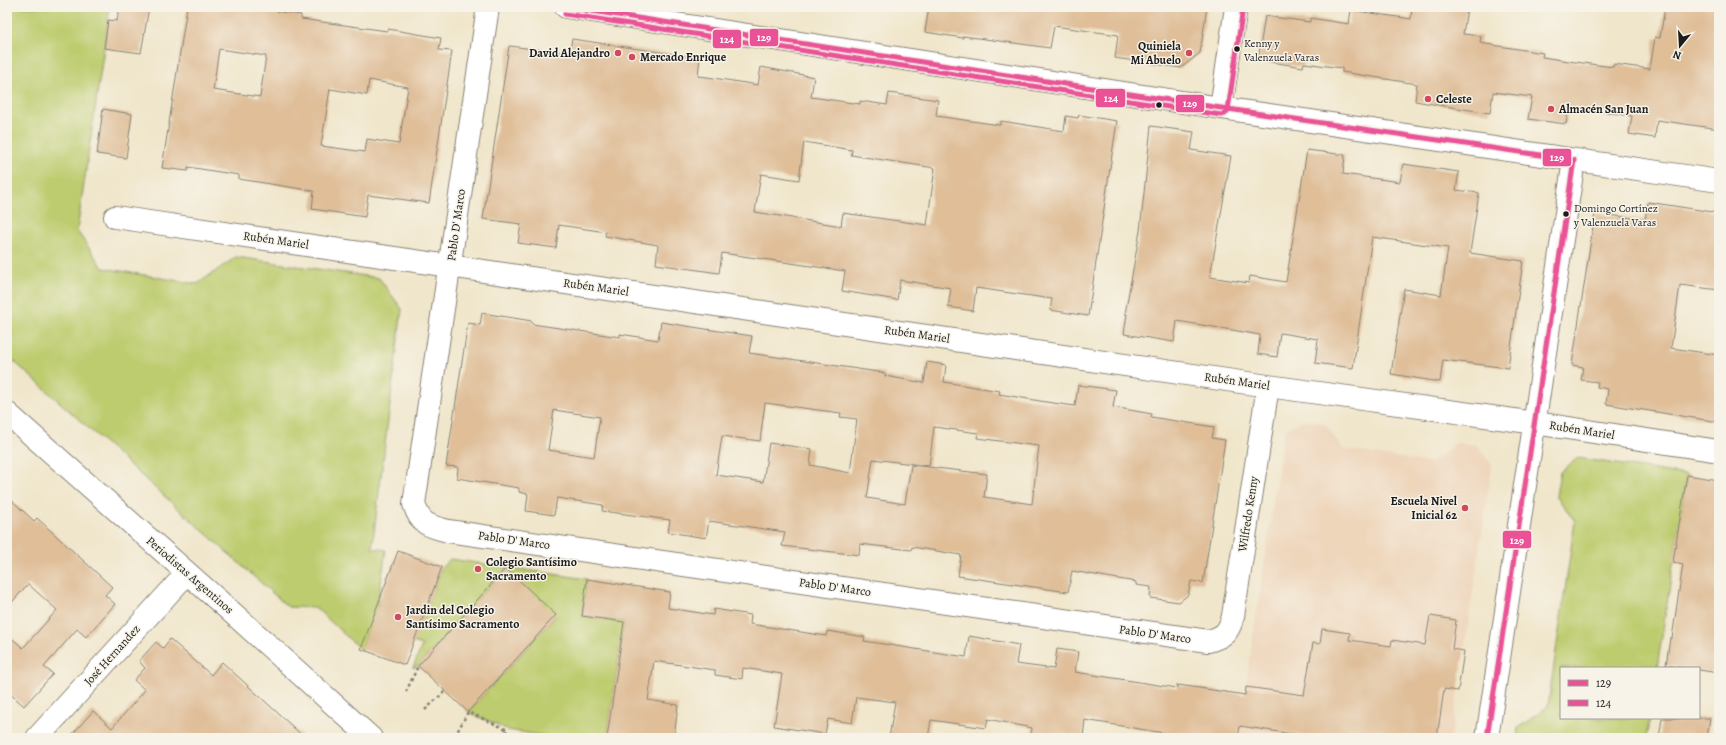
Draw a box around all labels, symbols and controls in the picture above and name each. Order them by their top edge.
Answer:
north arrow [1660,26,1700,66]
line badge: 129 [749,28,779,47]
line badge: 124 [712,29,742,49]
text: 129 [757,30,771,45]
text: 124 [720,32,734,47]
place label: Kenny y Valenzuela Varas [1243,36,1319,65]
place label: Quiniela Mi Abuelo [1130,38,1181,68]
marker: Kenny y Valenzuela Varas [1232,44,1242,54]
place label: David Alejandro [529,45,610,61]
text: N [1671,47,1683,63]
marker: David Alejandro [613,48,623,58]
marker: Quiniela Mi Abuelo [1184,48,1194,58]
place label: Mercado Enrique [640,49,727,65]
marker: Mercado Enrique [627,52,637,62]
line badge: 124 [1095,88,1126,108]
text: 124 [1104,91,1118,106]
place label: Celeste [1436,91,1472,107]
line badge: 129 [1175,94,1205,113]
marker: Celeste [1423,94,1433,104]
text: 129 [1183,96,1197,111]
unlabelled marker [1154,100,1164,110]
place label: Almacén San Juan [1558,101,1649,117]
marker: Almacén San Juan [1546,104,1556,114]
line badge: 129 [1542,148,1572,167]
text: 129 [1550,150,1564,165]
street label: Pablo D' Marco [443,188,469,262]
place label: Domingo Cortínez y Valenzuela Varas [1573,201,1658,230]
marker: Domingo Cortínez y Valenzuela Varas [1561,209,1571,219]
street label: Rubén Mariel [242,227,310,253]
street label: Rubén Mariel [562,274,630,300]
street label: Rubén Mariel [883,321,951,347]
street label: Rubén Mariel [1203,368,1271,394]
street label: Rubén Mariel [1548,417,1616,443]
street label: Wilfredo Kenny [1234,474,1262,554]
place label: Escuela Nivel Inicial 62 [1390,493,1458,523]
marker: Escuela Nivel Inicial 62 [1460,503,1470,513]
street label: Pablo D' Marco [477,527,551,553]
line badge: 129 [1502,530,1532,549]
street label: Periodistas Argentinos [143,533,237,618]
text: 129 [1510,533,1524,548]
place label: Colegio Santísimo Sacramento [486,554,577,584]
marker: Colegio Santísimo Sacramento [473,564,483,574]
street label: Pablo D' Marco [798,574,872,600]
place label: Jardin del Colegio Santísimo Sacramento [406,602,519,632]
marker: Jardin del Colegio Santísimo Sacramento [393,612,403,622]
street label: José Hernandez [80,621,144,689]
street label: Pablo D' Marco [1118,621,1192,647]
legend [1560,667,1700,719]
text: 129 [1596,675,1611,691]
text: 124 [1596,695,1612,711]

